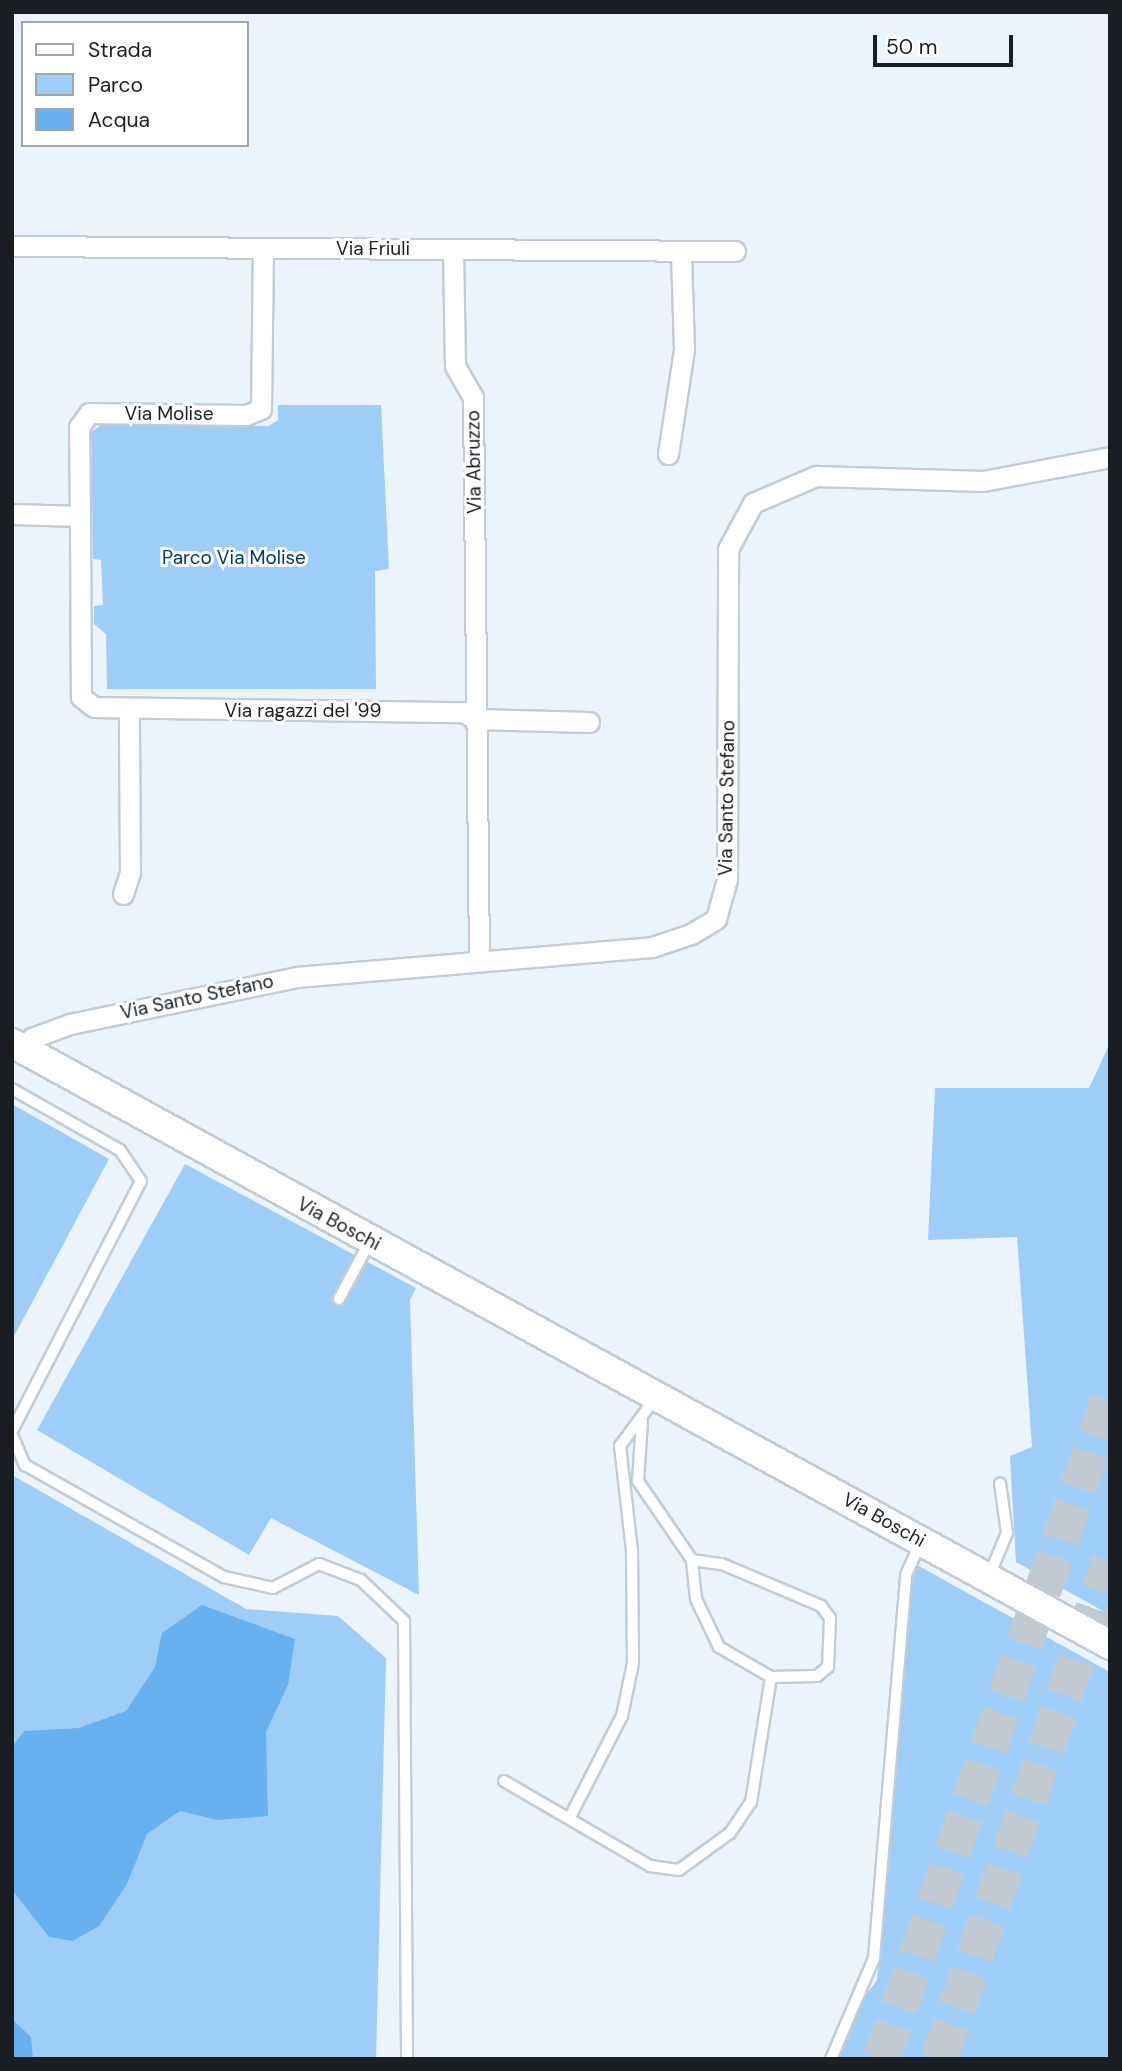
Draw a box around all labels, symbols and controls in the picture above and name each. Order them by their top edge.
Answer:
legend [21,21,248,147]
scale bar [877,21,1017,65]
text: 50 m [886,33,937,61]
text: Strada [88,36,152,64]
text: Parco [88,71,143,99]
text: Acqua [88,106,150,134]
street label: Via Friuli [336,238,410,260]
street label: Via Molise [124,403,214,425]
street label: Via Abruzzo [462,410,486,514]
park label: Parco Via Molise [162,547,306,569]
street label: Via ragazzi del '99 [225,700,381,722]
street label: Via Santo Stefano [714,720,740,876]
street label: Via Santo Stefano [118,970,276,1024]
street label: Via Boschi [293,1193,385,1255]
street label: Via Boschi [839,1488,929,1552]

